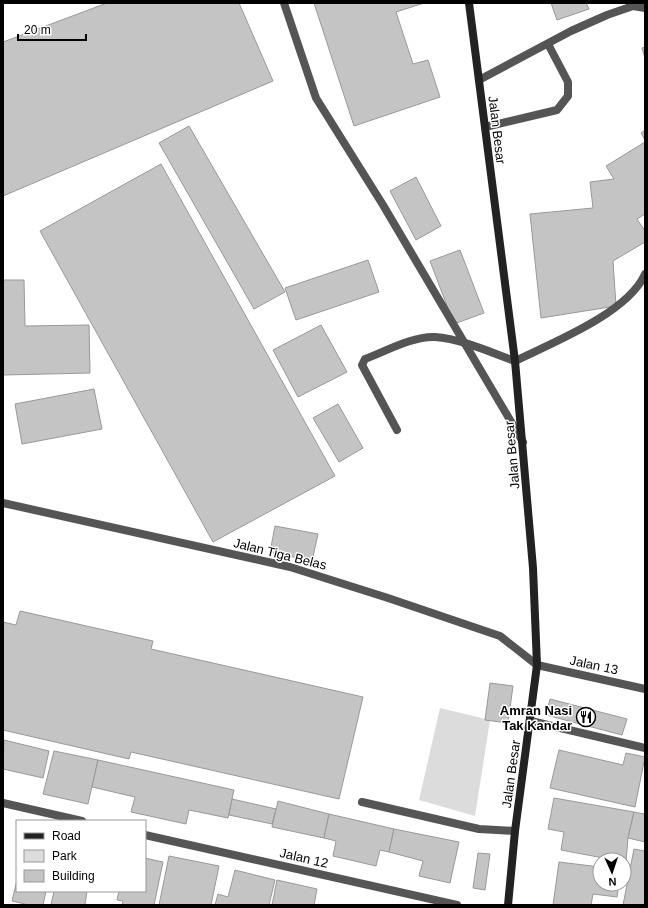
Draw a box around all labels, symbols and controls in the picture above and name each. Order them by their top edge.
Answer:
scale bar [18,16,86,42]
text: 20 m [24,23,51,37]
street label: Jalan Besar [485,95,509,166]
street label: Jalan Besar [501,419,522,490]
street label: Jalan Tiga Belas [232,535,329,573]
street label: Jalan 13 [568,653,620,677]
place label: Amran Nasi Tak Kandar [500,703,572,733]
restaurant icon: Amran Nasi Tak Kandar [575,706,597,728]
street label: Jalan Besar [499,738,523,809]
legend [16,820,146,892]
text: Road [52,829,81,843]
street label: Jalan 12 [278,845,330,871]
text: Park [52,849,78,863]
north arrow [592,852,632,892]
text: Building [52,869,95,883]
text: N [608,876,617,888]

